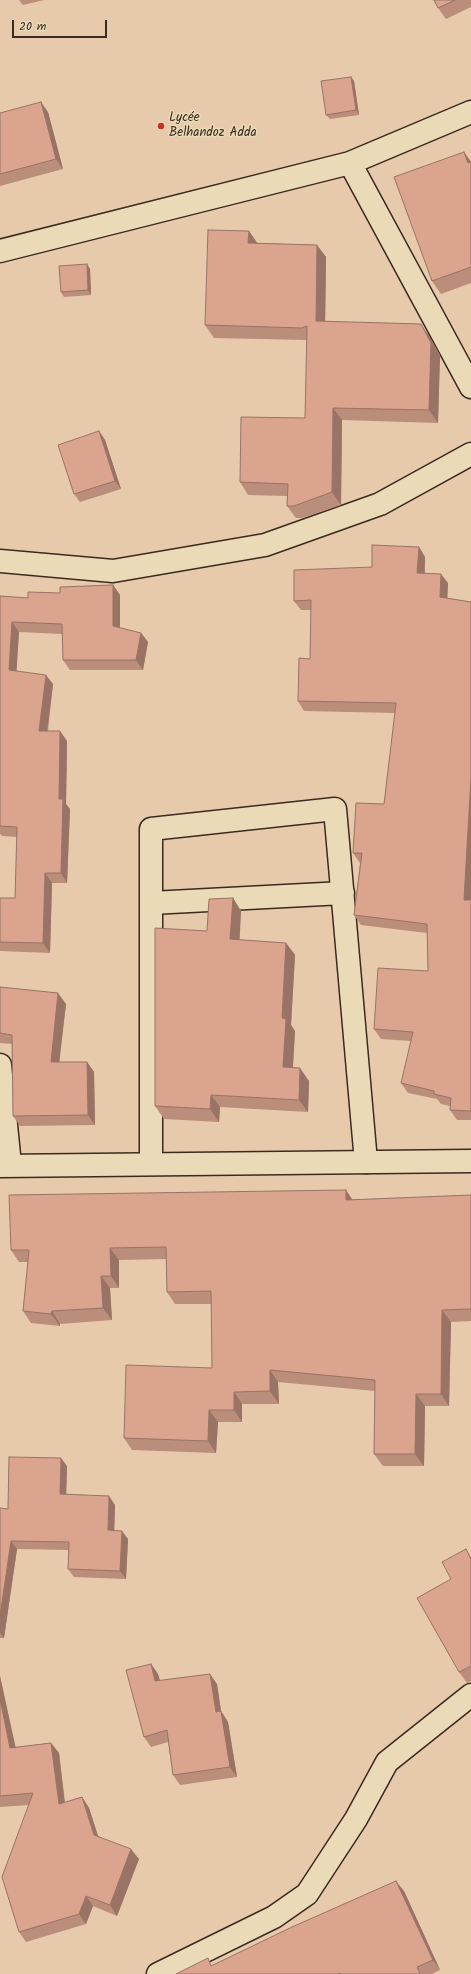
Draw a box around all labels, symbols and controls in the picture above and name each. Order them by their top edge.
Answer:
scale bar [14,12,109,38]
text: 20 m [19,17,46,36]
place label: Lycée Belhandoz Adda [169,111,257,142]
marker: Lycée Belhandoz Adda [156,121,166,131]

